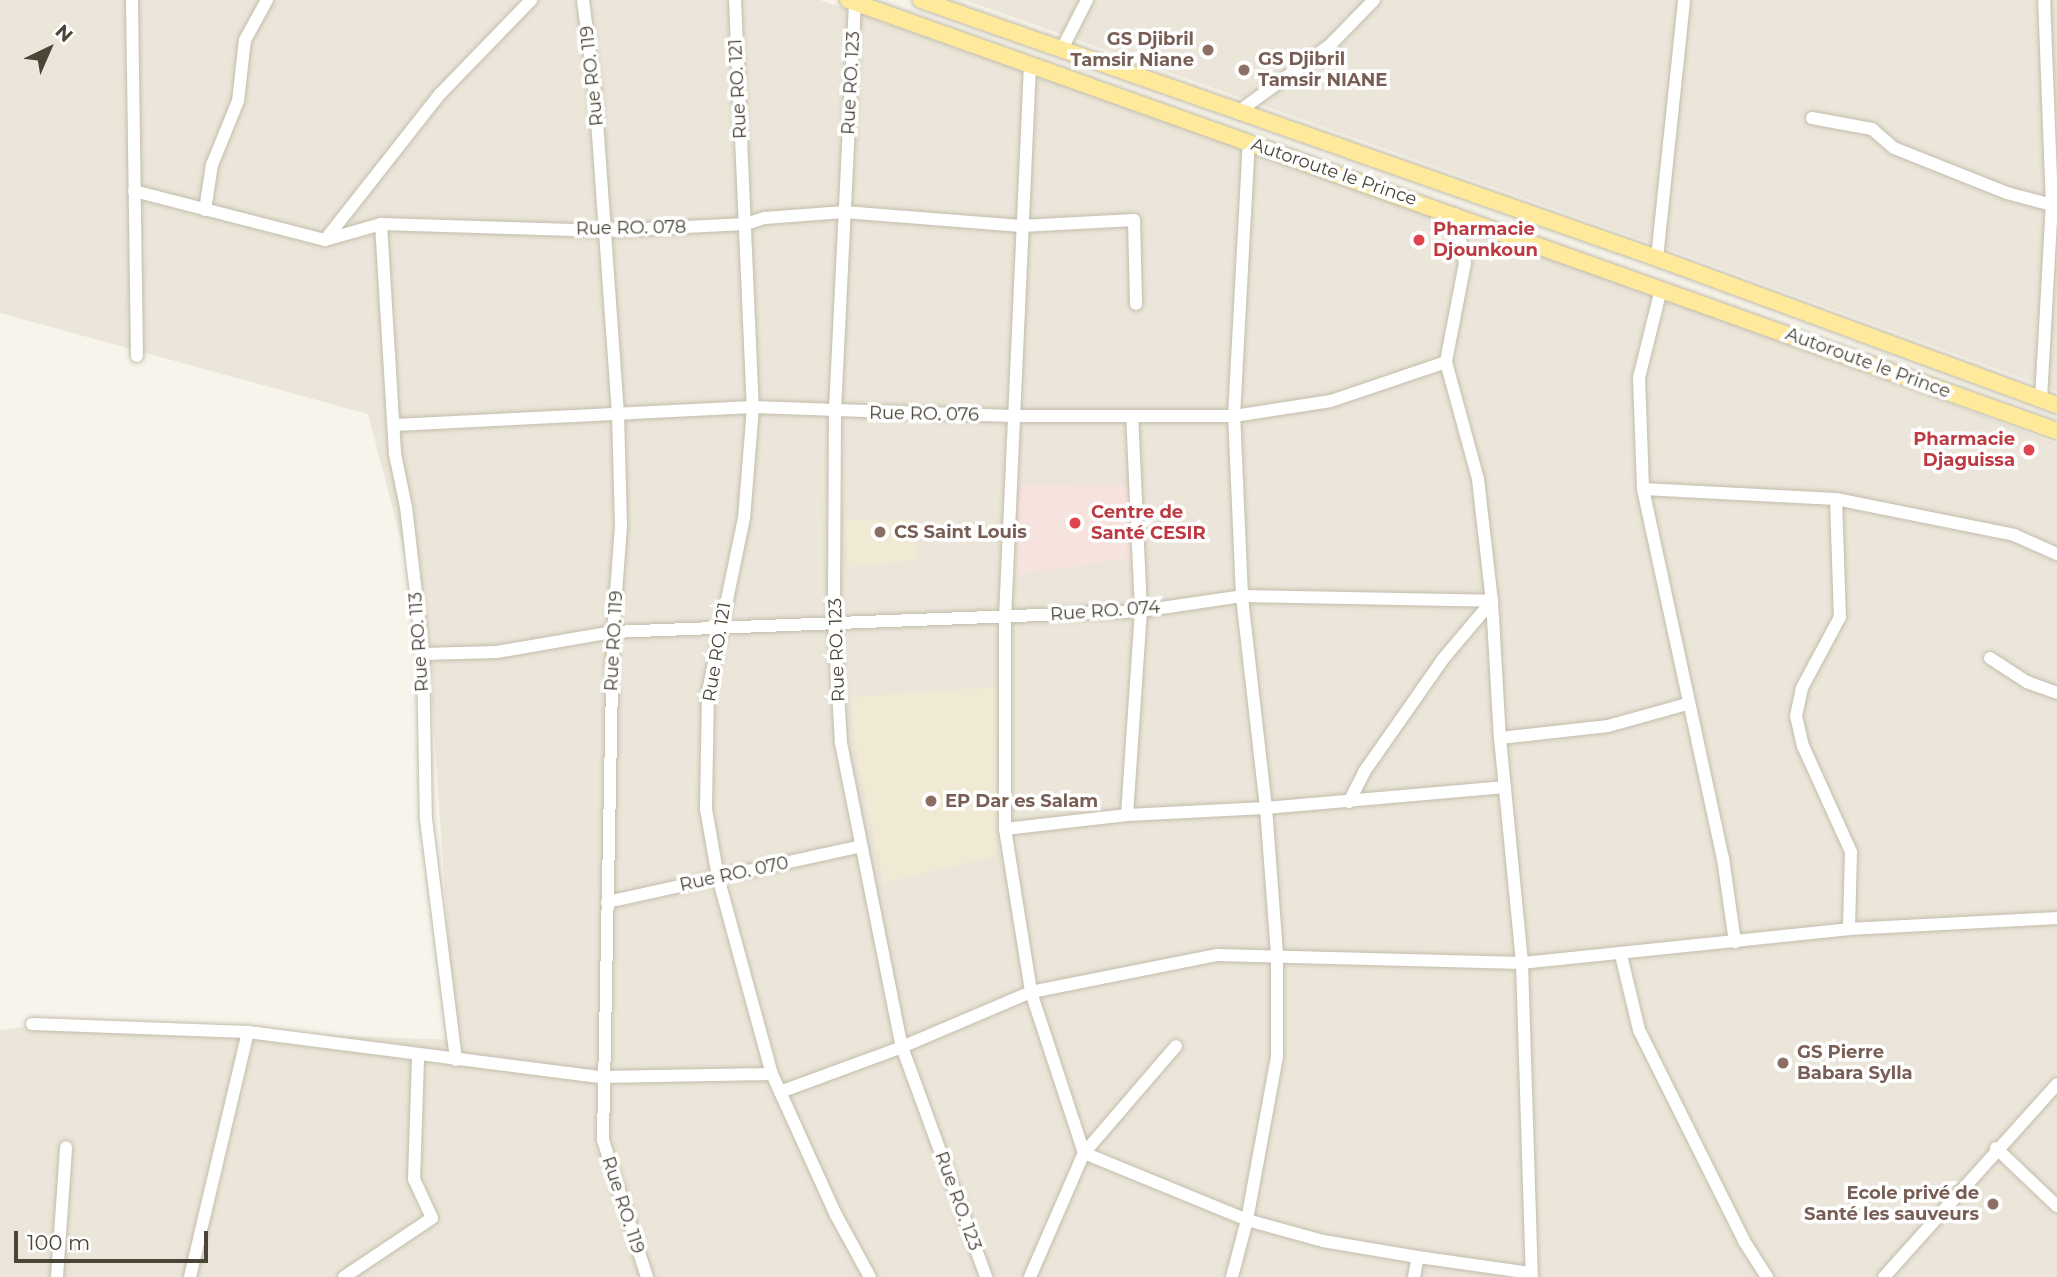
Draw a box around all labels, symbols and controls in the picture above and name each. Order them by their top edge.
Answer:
north arrow [14,14,84,84]
text: N [50,20,77,47]
street label: Rue RO. 119 [576,25,608,127]
place label: GS Djibril Tamsir Niane [1071,29,1194,72]
street label: Rue RO. 123 [837,31,865,135]
street label: Rue RO. 121 [725,38,751,140]
marker: GS Djibril Tamsir Niane [1200,42,1216,58]
place label: GS Djibril Tamsir NIANE [1258,49,1387,92]
marker: GS Djibril Tamsir NIANE [1236,62,1252,78]
street label: Autoroute le Prince [1248,133,1420,211]
street label: Rue RO. 078 [576,216,686,240]
place label: Pharmacie Djounkoun [1433,219,1538,262]
marker: Pharmacie Djounkoun [1411,232,1427,248]
street label: Autoroute le Prince [1783,323,1953,403]
street label: Rue RO. 076 [869,402,979,426]
place label: Pharmacie Djaguissa [1913,429,2015,472]
marker: Pharmacie Djaguissa [2021,442,2037,458]
place label: Centre de Santé CESIR [1091,502,1206,544]
marker: Centre de Santé CESIR [1065,513,1085,533]
place label: CS Saint Louis [894,521,1027,543]
marker: CS Saint Louis [872,524,888,540]
street label: Rue RO. 119 [601,590,627,692]
street label: Rue RO. 113 [405,591,433,693]
street label: Rue RO. 074 [1049,596,1161,626]
street label: Rue RO. 123 [824,598,850,702]
street label: Rue RO. 121 [698,601,736,703]
place label: EP Dar es Salam [945,790,1098,812]
marker: EP Dar es Salam [923,793,939,809]
street label: Rue RO. 070 [678,852,790,896]
place label: GS Pierre Babara Sylla [1797,1042,1913,1084]
marker: GS Pierre Babara Sylla [1775,1055,1791,1071]
street label: Rue RO. 123 [930,1149,986,1253]
street label: Rue RO. 119 [597,1154,649,1256]
place label: Ecole privé de Santé les sauveurs [1804,1183,1979,1226]
marker: Ecole privé de Santé les sauveurs [1985,1196,2001,1212]
scale bar [18,1218,212,1262]
text: 100 m [27,1230,90,1255]

